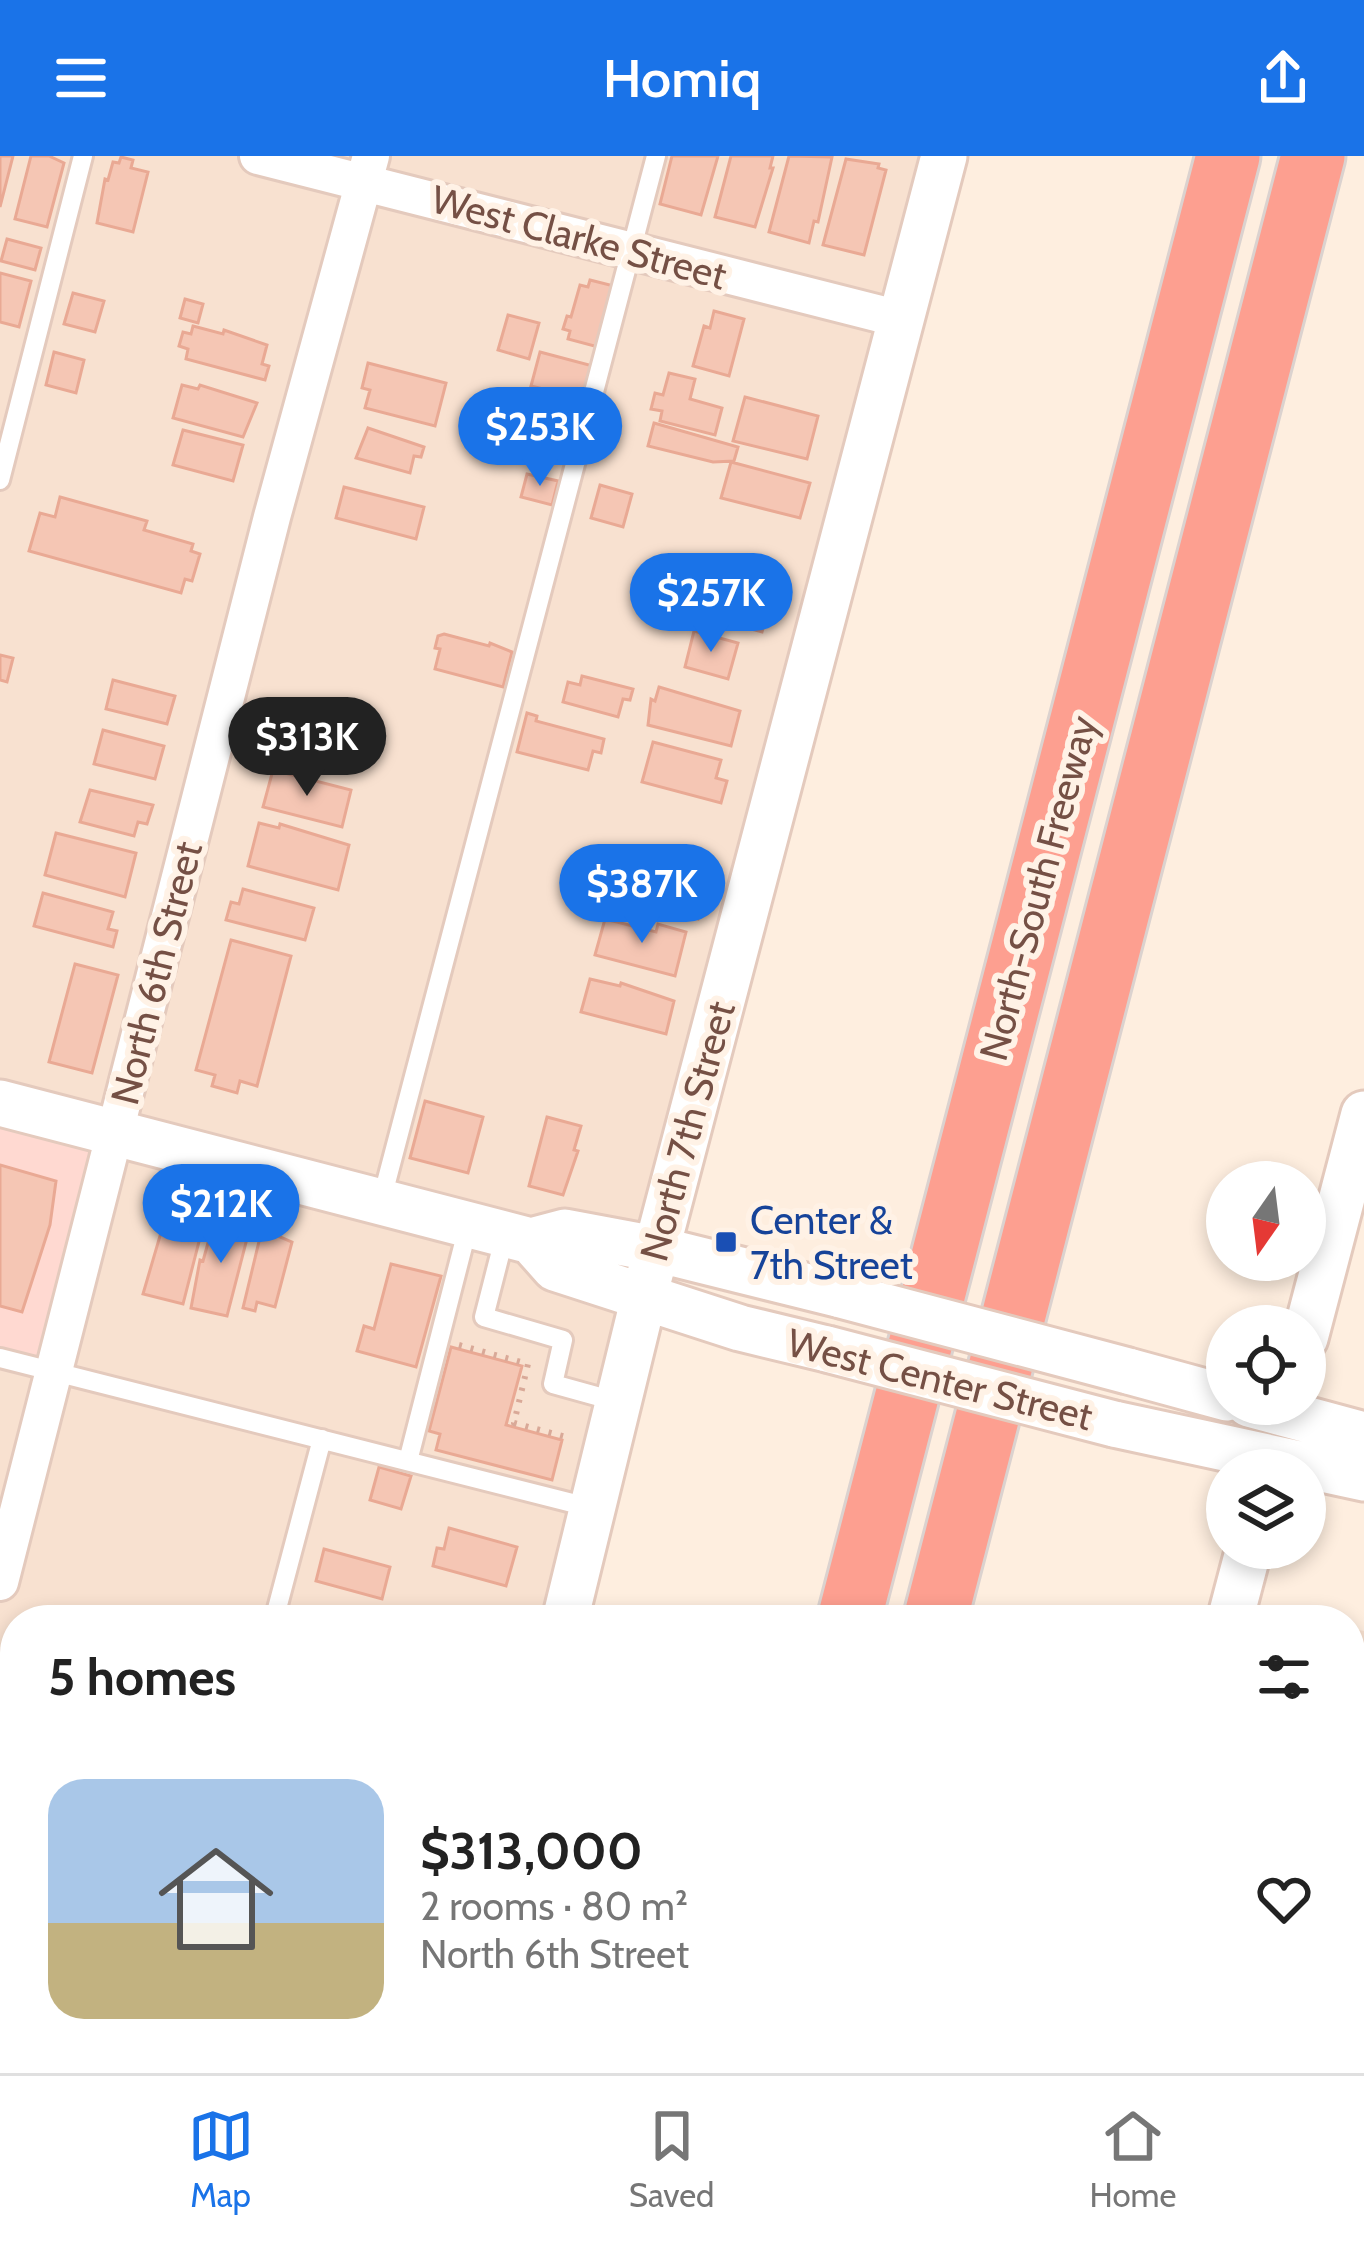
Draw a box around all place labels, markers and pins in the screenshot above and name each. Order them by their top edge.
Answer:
pin: $253K [456,387,624,489]
pin: $257K [627,553,795,655]
pin: $313K [223,697,391,799]
pin: $387K [558,844,726,946]
pin: $212K [137,1164,305,1266]
place label: Center & 7th Street [750,1196,913,1289]
marker: Center & 7th Street [713,1229,739,1255]

